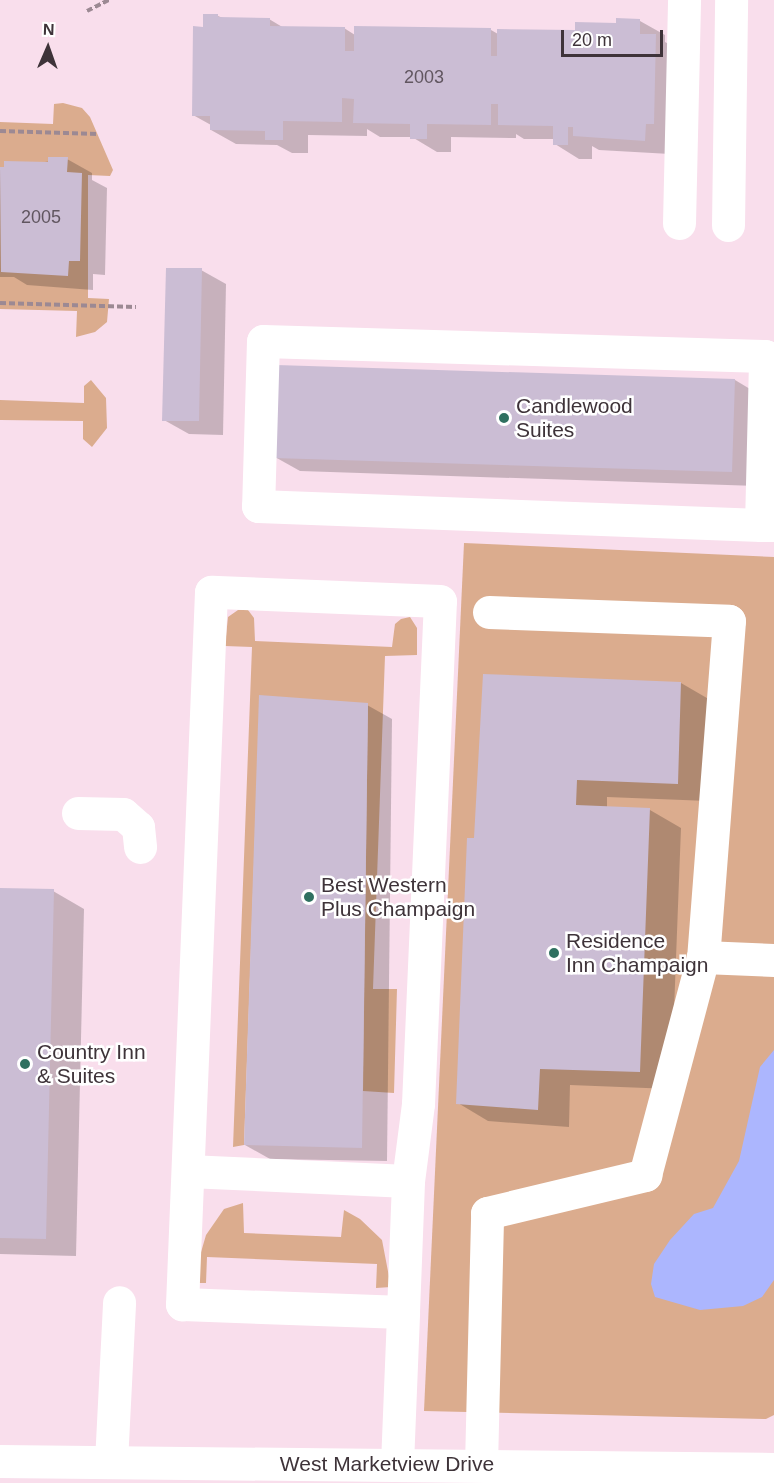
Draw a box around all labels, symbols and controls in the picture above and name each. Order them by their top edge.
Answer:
north arrow [18,18,78,78]
scale bar [564,18,666,56]
text: N [43,21,55,38]
text: 20 m [572,30,612,50]
house number: 2003 [404,66,444,88]
house number: 2005 [21,206,61,228]
place label: Candlewood Suites [516,393,633,443]
marker: Candlewood Suites [497,411,511,425]
place label: Best Western Plus Champaign [321,872,475,922]
marker: Best Western Plus Champaign [302,890,316,904]
place label: Residence Inn Champaign [566,928,708,978]
marker: Residence Inn Champaign [547,946,561,960]
place label: Country Inn & Suites [37,1039,146,1089]
marker: Country Inn & Suites [18,1057,32,1071]
street label: West Marketview Drive [280,1451,494,1477]

